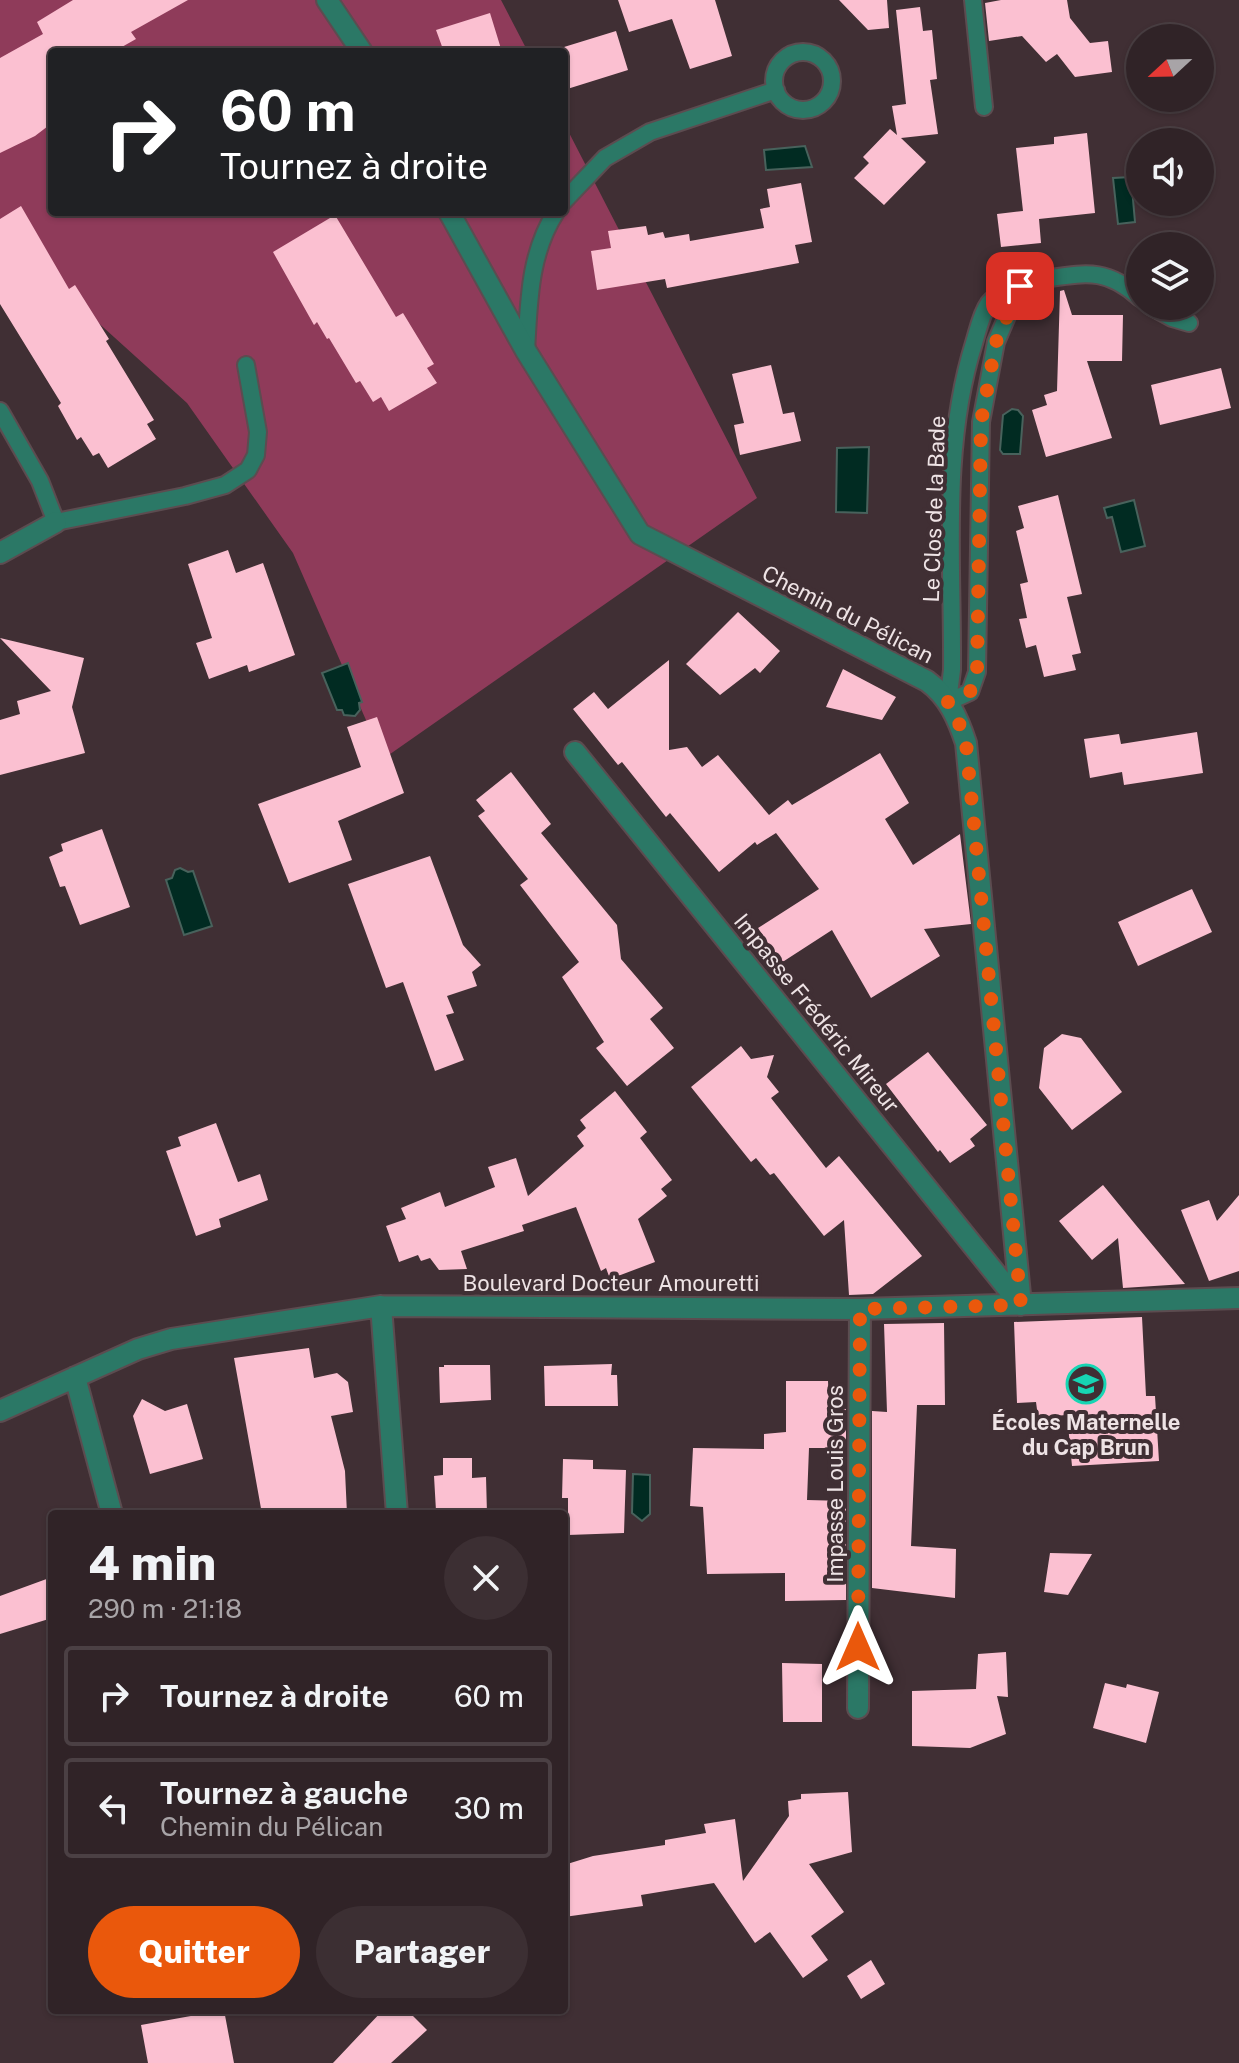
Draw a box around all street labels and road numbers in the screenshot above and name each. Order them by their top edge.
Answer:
street label: Le Clos de la Bade [918,415,950,603]
street label: Chemin du Pélican [758,560,938,668]
street label: Impasse Frédéric Mireur [729,908,905,1118]
street label: Boulevard Docteur Amouretti [463,1270,759,1296]
street label: Impasse Louis Gros [822,1385,848,1583]

